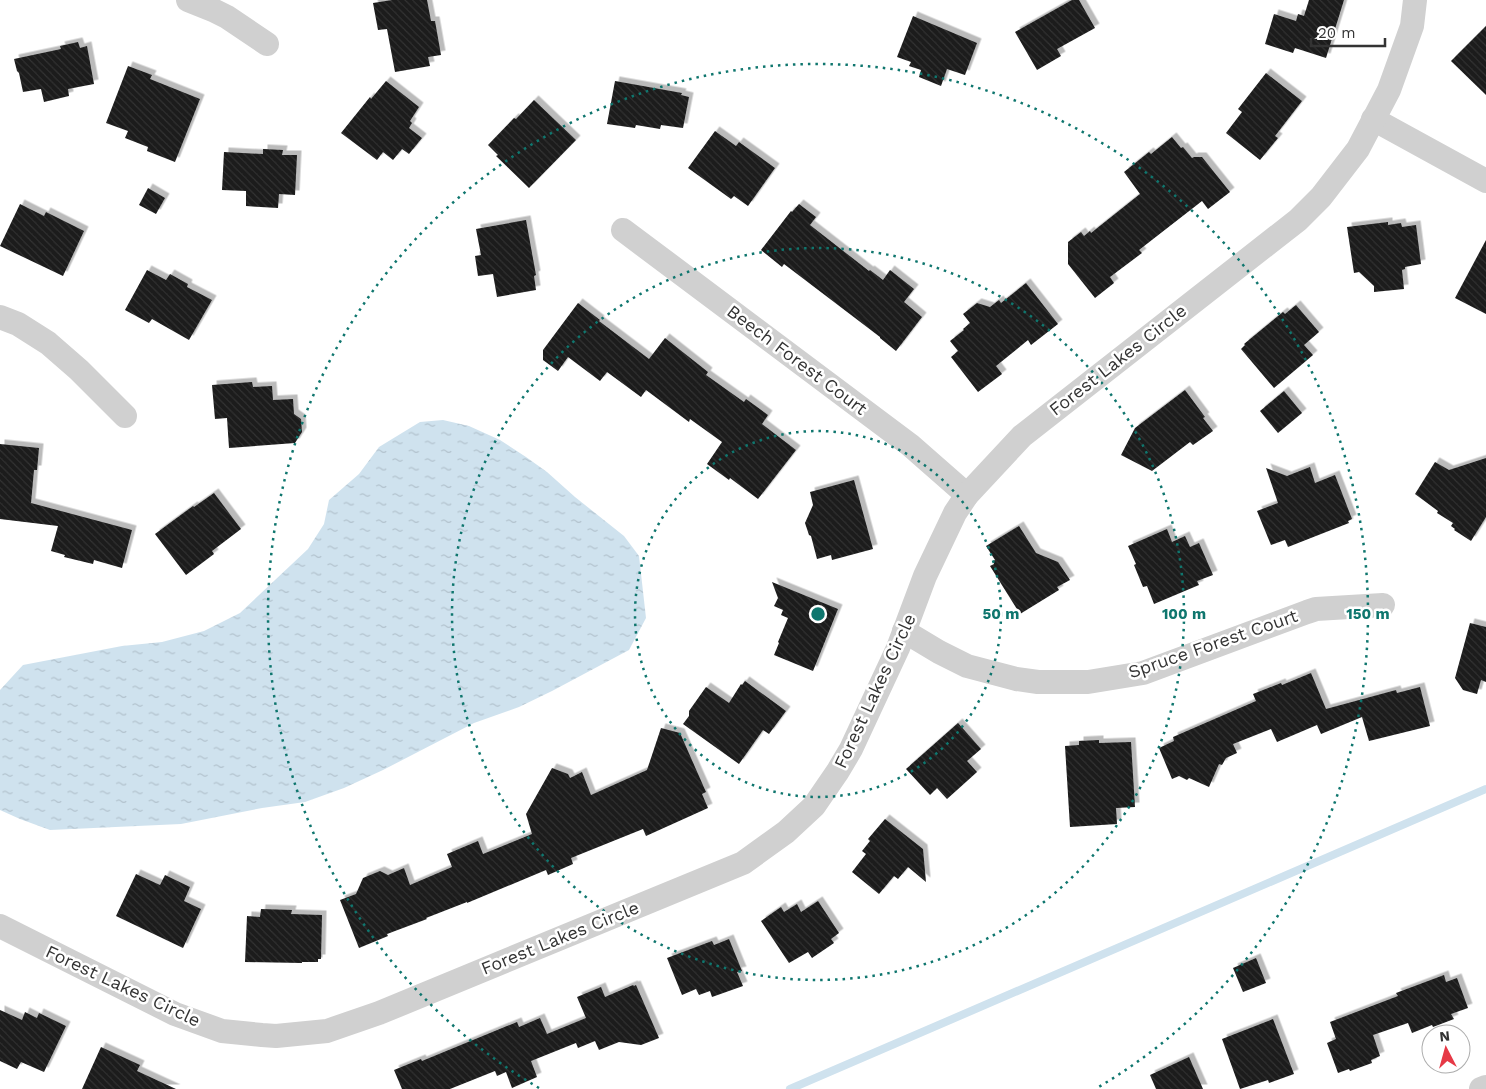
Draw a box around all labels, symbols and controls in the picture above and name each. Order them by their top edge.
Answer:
scale bar [1311,15,1385,47]
text: 20 m [1318,24,1356,42]
street label: Forest Lakes Circle [1045,299,1191,420]
street label: Beech Forest Court [723,300,872,419]
centre of rings [809,605,827,623]
text: 50 m [983,605,1019,623]
street label: Spruce Forest Court [1125,605,1301,682]
text: 100 m [1162,605,1206,623]
text: 150 m [1346,605,1390,623]
street label: Forest Lakes Circle [829,610,920,772]
street label: Forest Lakes Circle [478,896,642,979]
street label: Forest Lakes Circle [42,940,204,1031]
north arrow [1421,1024,1471,1074]
text: N [1439,1028,1451,1045]

